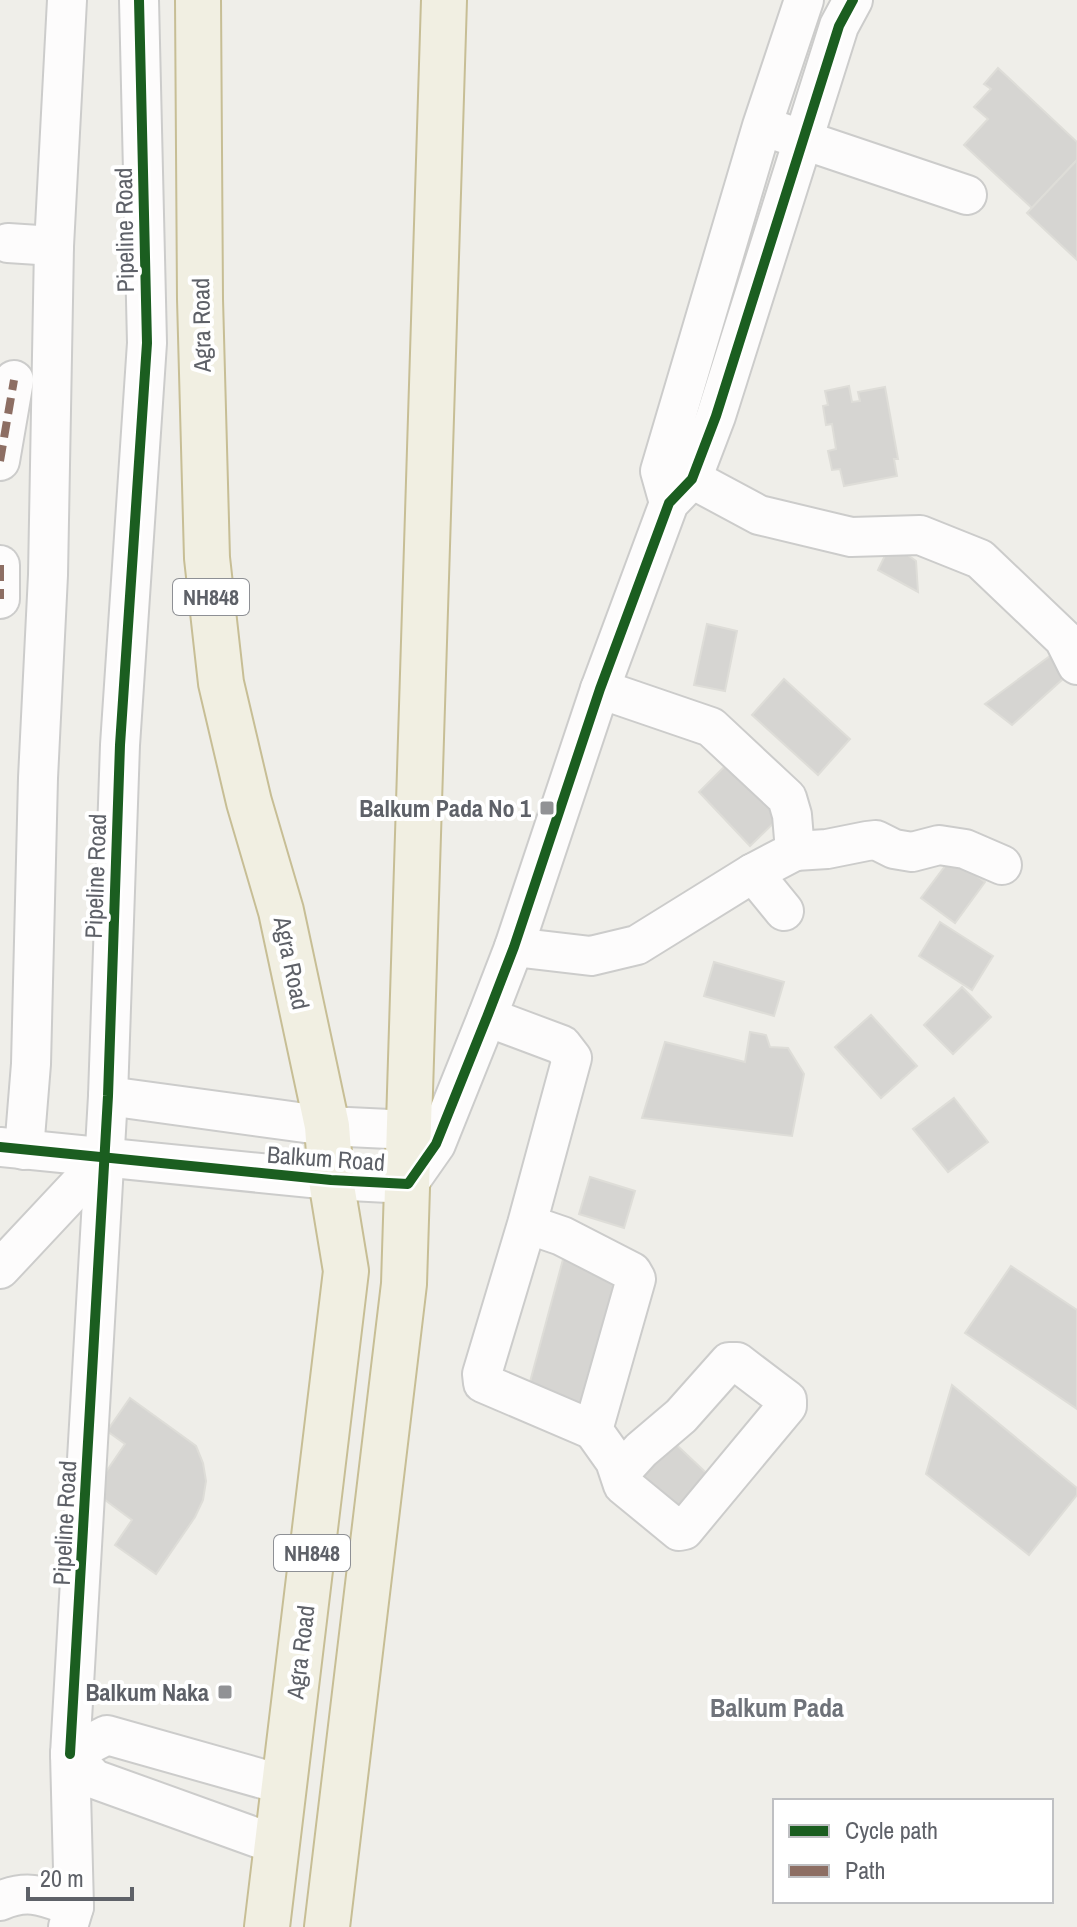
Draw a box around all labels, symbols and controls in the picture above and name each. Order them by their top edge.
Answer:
street label: Pipeline Road [107,167,141,293]
street label: Agra Road [184,278,218,373]
road number: NH848 [173,579,249,615]
place label: Balkum Pada No 1 [359,792,531,824]
marker: Balkum Pada No 1 [538,799,556,817]
street label: Pipeline Road [77,813,113,939]
street label: Agra Road [266,913,317,1012]
street label: Balkum Road [266,1138,386,1178]
street label: Pipeline Road [45,1460,83,1586]
road number: NH848 [274,1535,350,1571]
street label: Agra Road [278,1603,322,1702]
place label: Balkum Naka [85,1676,209,1708]
marker: Balkum Naka [216,1683,234,1701]
district label: Balkum Pada [710,1690,844,1725]
legend [773,1799,1053,1903]
text: Cycle path [845,1814,938,1846]
scale bar [28,1851,132,1901]
text: Path [845,1854,886,1886]
text: 20 m [40,1862,84,1894]

